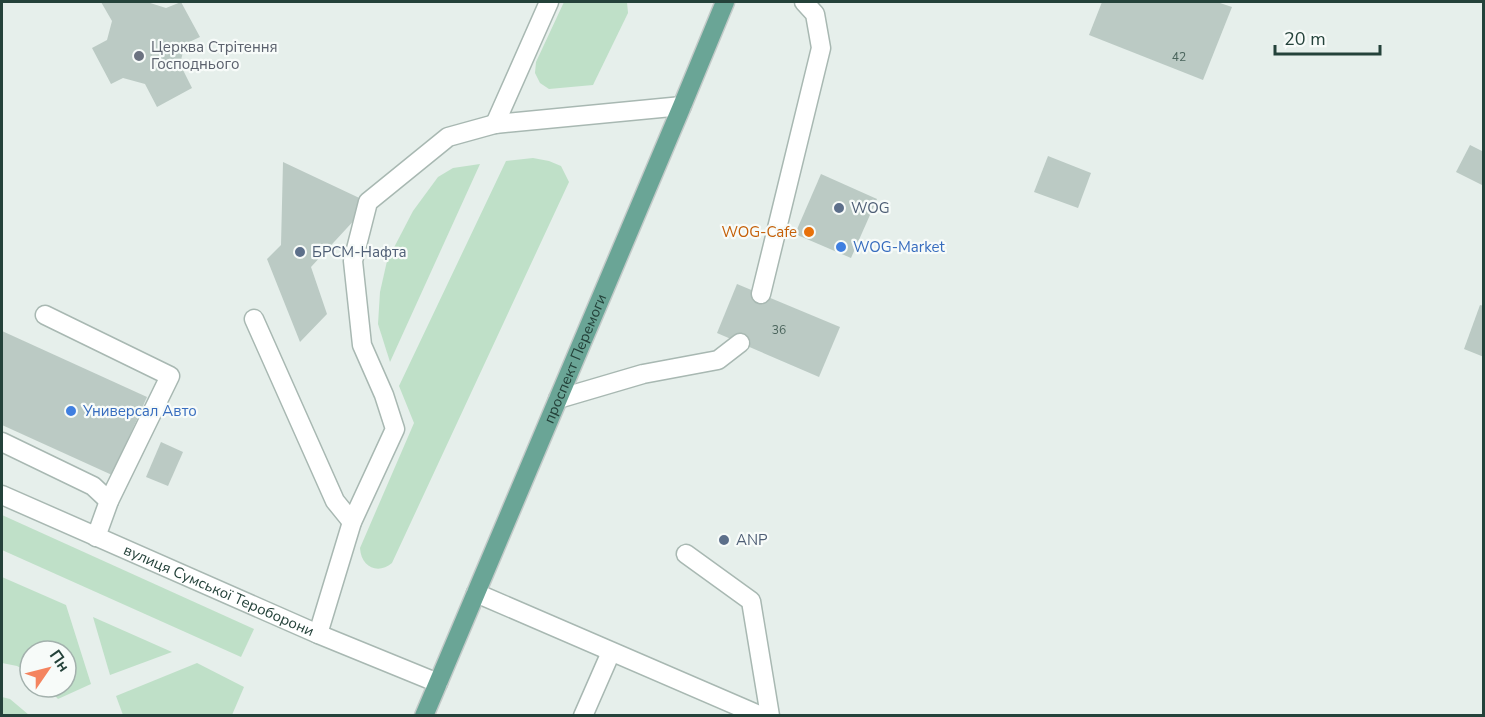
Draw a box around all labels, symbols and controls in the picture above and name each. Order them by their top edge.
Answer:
scale bar [1275,18,1380,56]
text: 20 m [1284,27,1326,51]
place label: Церква Стрітення Господнього [151,37,278,74]
marker: Церква Стрітення Господнього [132,49,146,63]
house number: 42 [1172,49,1186,65]
place label: WOG [851,198,890,218]
marker: WOG [832,201,846,215]
place label: WOG-Cafe [721,222,797,242]
marker: WOG-Cafe [802,225,816,239]
place label: WOG-Market [853,237,945,257]
marker: WOG-Market [834,240,848,254]
place label: БРСМ-Нафта [312,242,407,262]
marker: БРСМ-Нафта [293,245,307,259]
street label: проспект Перемоги [539,291,611,426]
house number: 36 [772,322,786,338]
place label: Универсал Авто [82,401,197,421]
marker: Универсал Авто [64,404,78,418]
place label: ANP [736,530,768,550]
marker: ANP [717,533,731,547]
street label: вулиця Сумської Тероборони [121,540,317,641]
north arrow [18,639,78,699]
text: Пн [44,646,75,676]

